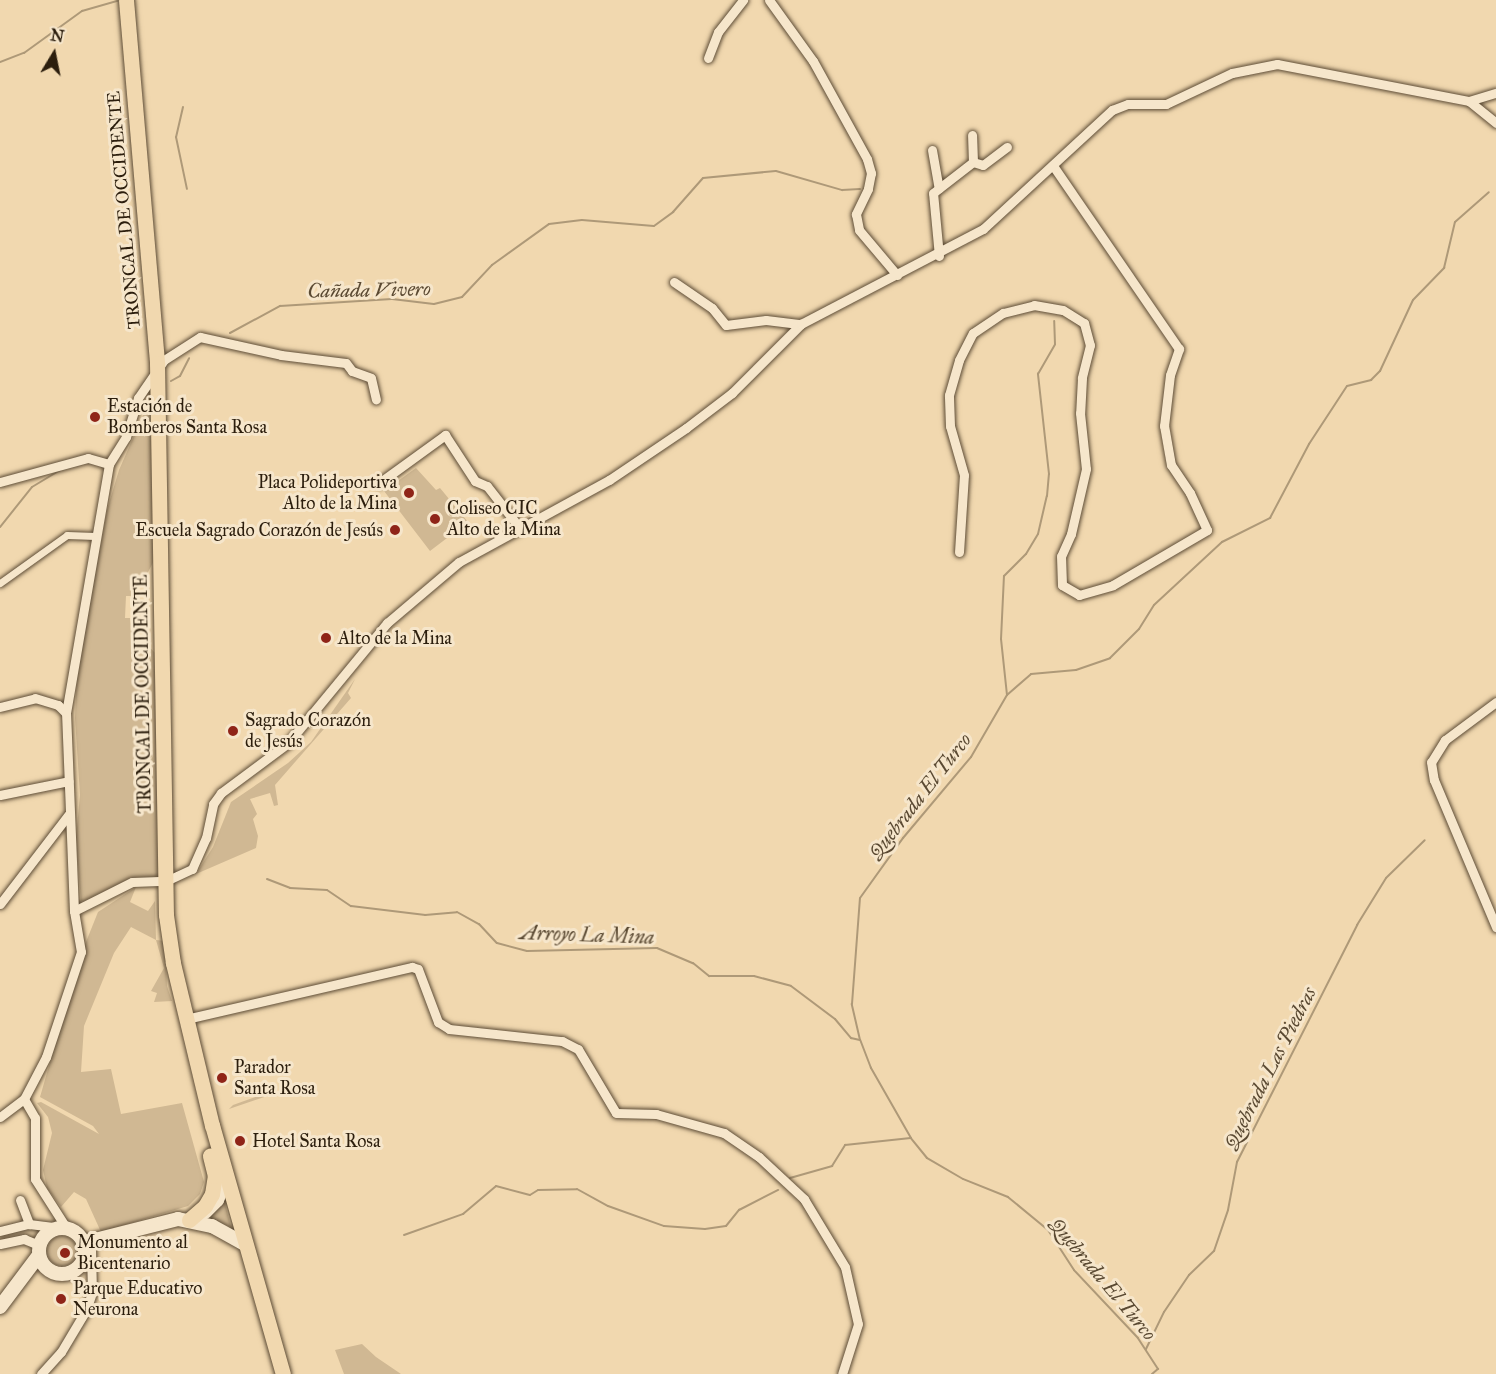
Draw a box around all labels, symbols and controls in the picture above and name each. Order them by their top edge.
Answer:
north arrow [24,24,84,84]
text: N [49,25,66,46]
street label: TRONCAL DE OCCIDENTE [103,90,145,330]
water label: Cañada Vivero [307,277,431,303]
place label: Estación de Bomberos Santa Rosa [107,396,267,438]
marker: Estación de Bomberos Santa Rosa [88,410,102,424]
place label: Placa Polideportiva Alto de la Mina [258,472,397,514]
marker: Placa Polideportiva Alto de la Mina [402,486,416,500]
place label: Coliseo CIC Alto de la Mina [447,498,561,540]
marker: Coliseo CIC Alto de la Mina [428,512,442,526]
place label: Escuela Sagrado Corazón de Jesús [135,519,383,541]
marker: Escuela Sagrado Corazón de Jesús [388,523,402,537]
street label: TRONCAL DE OCCIDENTE [130,574,156,814]
place label: Alto de la Mina [338,627,452,649]
marker: Alto de la Mina [319,631,333,645]
place label: Sagrado Corazón de Jesús [245,710,371,752]
marker: Sagrado Corazón de Jesús [226,724,240,738]
water label: Quebrada El Turco [863,728,977,864]
water label: Arroyo La Mina [519,921,655,949]
water label: Quebrada Las Piedras [1219,983,1321,1153]
place label: Parador Santa Rosa [234,1057,315,1100]
marker: Parador Santa Rosa [215,1071,229,1085]
place label: Hotel Santa Rosa [252,1130,381,1152]
marker: Hotel Santa Rosa [233,1134,247,1148]
water label: Quebrada El Turco [1045,1213,1161,1345]
place label: Monumento al Bicentenario [77,1232,188,1274]
marker: Monumento al Bicentenario [58,1246,72,1260]
place label: Parque Educativo Neurona [73,1278,202,1320]
marker: Parque Educativo Neurona [54,1292,68,1306]

